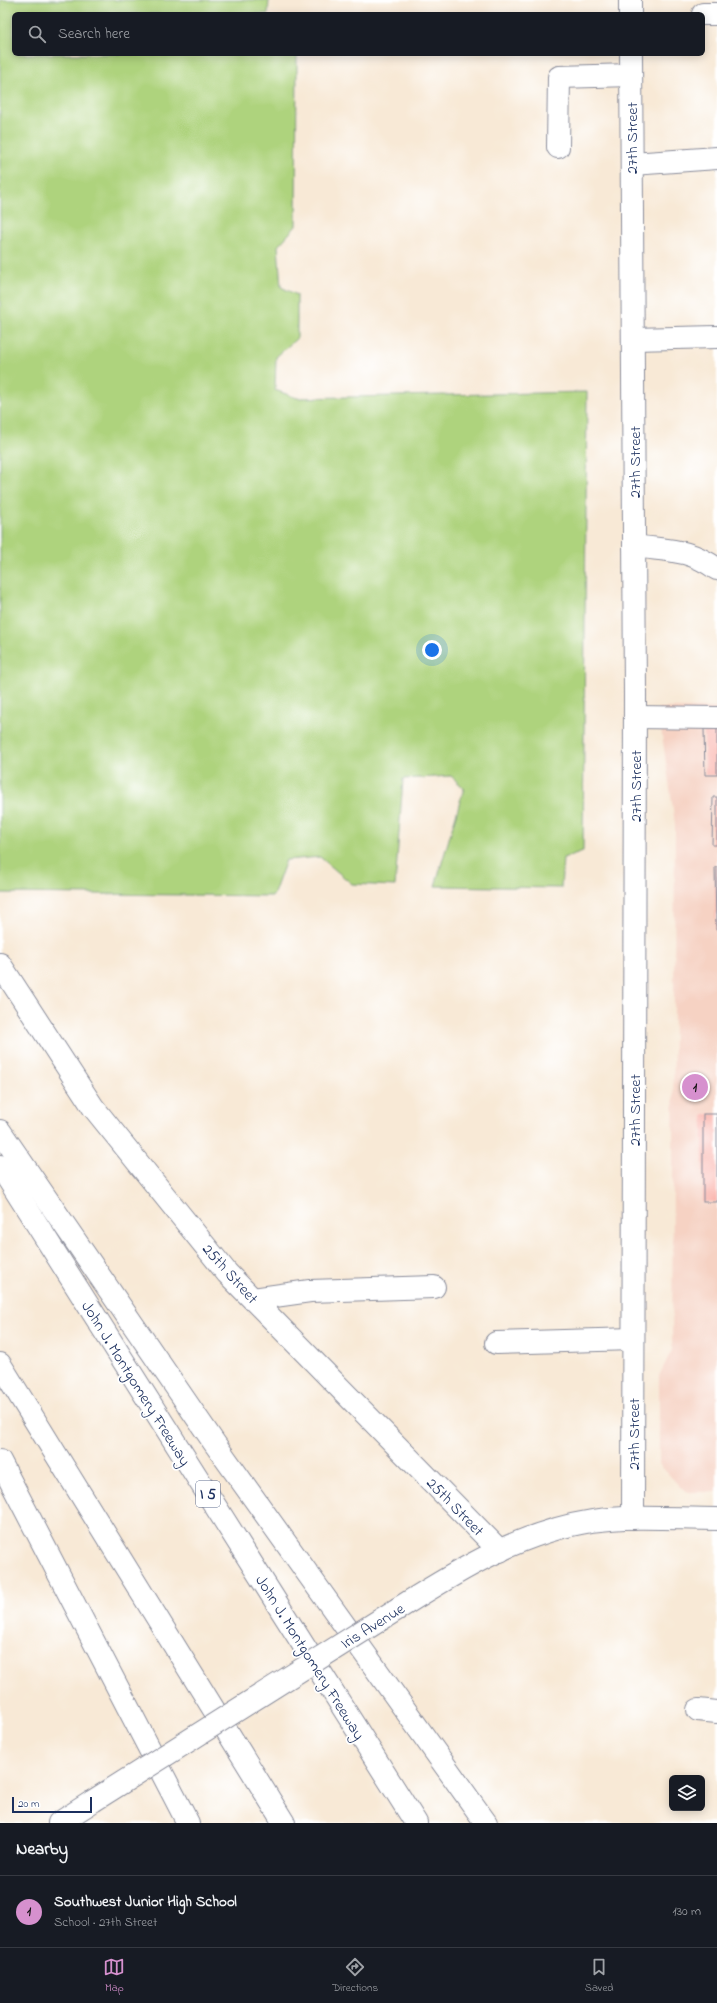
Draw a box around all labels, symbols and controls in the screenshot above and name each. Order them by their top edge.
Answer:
search box [12,12,705,56]
icon: search [26,23,48,45]
text: Search here [58,23,130,45]
street label: 27th Street [621,101,645,174]
street label: 27th Street [624,425,648,498]
your location [422,640,442,660]
street label: 27th Street [625,749,649,822]
pin: 1 [682,1072,708,1102]
street label: 27th Street [624,1073,648,1146]
street label: 25th Street [196,1239,264,1310]
street label: John J. Montgomery Freeway [75,1297,196,1471]
street label: 27th Street [623,1397,647,1470]
street label: 25th Street [420,1472,489,1543]
road number: I 5 [196,1481,220,1507]
street label: John J. Montgomery Freeway [249,1571,370,1745]
street label: Iris Avenue [336,1597,410,1656]
map controls [669,1775,705,1811]
button: layers [669,1775,705,1811]
scale bar [12,1795,92,1814]
text: 20 m [18,1796,40,1812]
text: Nearby [16,1837,68,1862]
text: Southwest Junior High School [54,1891,237,1913]
text: 1 [27,1902,31,1921]
text: 130 m [673,1902,701,1921]
text: School · 27th Street [54,1913,157,1932]
tab: Map [103,1956,125,1996]
tab: Directions [332,1956,378,1996]
tab: Saved [585,1956,614,1996]

